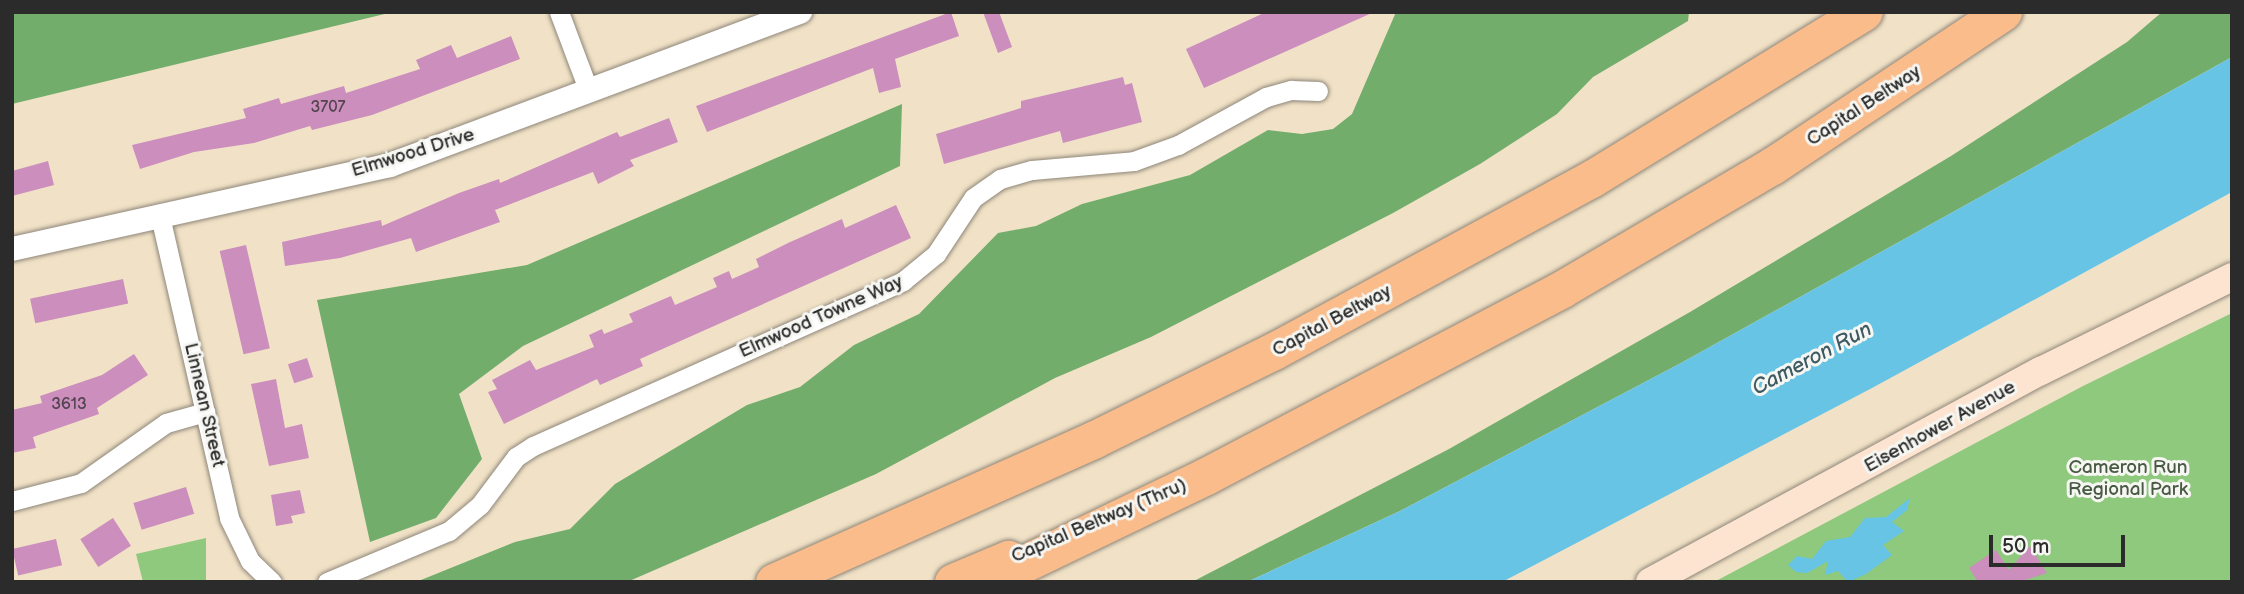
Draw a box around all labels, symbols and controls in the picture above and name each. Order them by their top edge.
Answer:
street label: Capital Beltway [1803,61,1925,151]
house number: 3707 [311,98,345,118]
street label: Elmwood Drive [349,124,477,182]
street label: Elmwood Towne Way [735,270,907,364]
street label: Capital Beltway [1269,280,1395,362]
water label: Cameron Run [1748,317,1876,401]
street label: Linnean Street [179,341,229,469]
street label: Eisenhower Avenue [1860,376,2020,478]
house number: 3613 [51,395,87,415]
park label: Cameron Run Regional Park [2068,457,2188,501]
street label: Capital Beltway (Thru) [1007,474,1191,568]
scale bar [1992,520,2128,564]
text: 50 m [2002,534,2049,559]

